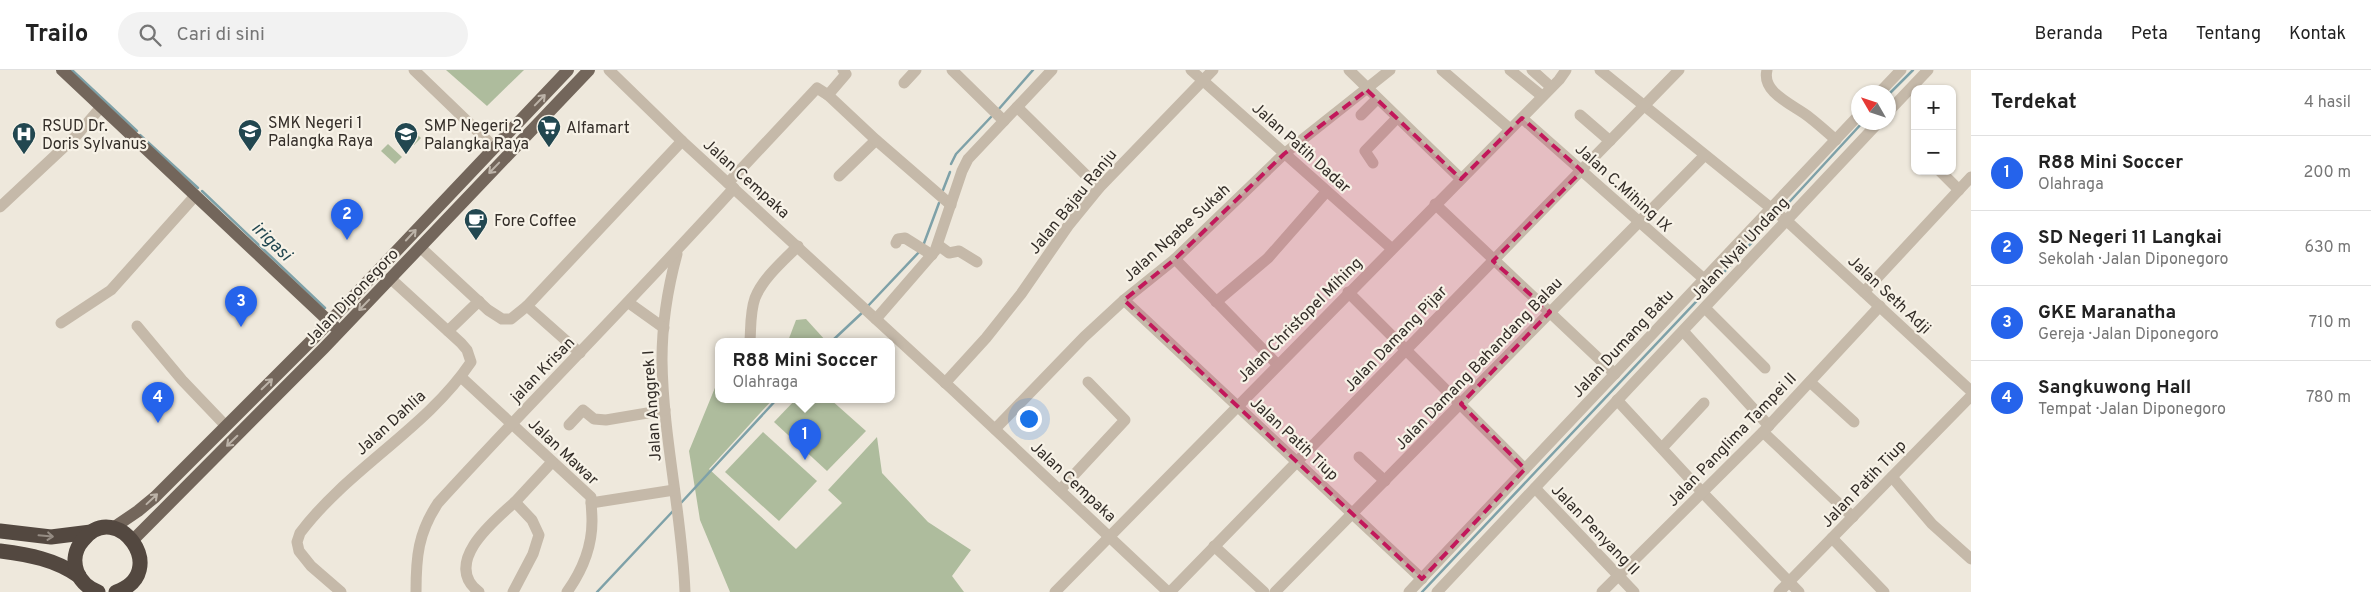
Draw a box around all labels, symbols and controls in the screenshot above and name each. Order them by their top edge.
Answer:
search box [118,12,468,57]
text: Trailo [25,20,88,50]
icon: search [136,21,164,49]
text: Cari di sini [176,23,265,47]
text: Beranda [2034,23,2103,46]
text: Peta [2131,23,2168,46]
text: Tentang [2196,23,2261,46]
text: Kontak [2289,23,2346,46]
north arrow [1851,85,1896,130]
map controls [1911,85,1956,175]
button: + [1911,85,1956,130]
text: Terdekat [1991,89,2077,116]
one-way arrow [534,93,546,106]
text: 4 hasil [2304,93,2351,113]
street label: Jalan Patih Dadar [1247,99,1354,198]
place label: SMK Negeri 1 Palangka Raya [268,114,373,152]
supermarket icon: Alfamart [536,114,562,148]
place label: RSUD Dr. Doris Sylvanus [42,117,147,155]
place label: SMP Negeri 2 Palangka Raya [424,117,529,155]
school or university icon: SMK Negeri 1 Palangka Raya [237,118,263,152]
place label: Alfamart [566,119,630,139]
hospital icon: RSUD Dr. Doris Sylvanus [11,121,37,155]
school or university icon: SMP Negeri 2 Palangka Raya [393,121,419,155]
button: − [1911,130,1956,175]
street label: Jalan Cempaka [698,135,793,224]
street label: Jalan C.Mihing IX [1570,140,1675,237]
street label: Jalan Bajau Ranju [1025,146,1122,259]
text: R88 Mini Soccer [2038,151,2183,175]
one-way arrow [489,162,501,174]
text: 1 [2004,163,2010,183]
text: 200 m [2303,163,2351,183]
text: Olahraga [2038,175,2104,195]
street label: Jalan Ngabe Sukah [1120,180,1235,287]
street label: Jalan Nyai Undang [1687,193,1794,305]
pin: 2 [331,199,363,240]
cafe icon: Fore Coffee [463,207,489,241]
place label: Fore Coffee [494,212,576,232]
water label: irigasi [246,217,297,268]
text: SD Negeri 11 Langkai [2038,226,2222,250]
one-way arrow [405,229,417,242]
text: 2 [2002,238,2012,258]
text: 630 m [2304,238,2351,258]
street label: Jalan Diponegoro [301,245,404,350]
text: Sekolah · Jalan Diponegoro [2038,250,2229,270]
street label: Jalan Seth Adji [1843,252,1934,339]
street label: Jalan Christopel Mihing [1234,254,1367,387]
street label: Jalan Damang Bahandang Balau [1391,274,1567,455]
street label: Jalan Damang Pijar [1341,282,1452,397]
pin: 3 [225,286,257,327]
street label: Jalan Dumang Batu [1568,286,1679,403]
one-way arrow [359,298,371,310]
text: GKE Maranatha [2038,301,2176,325]
text: 3 [2002,313,2012,333]
text: 710 m [2309,313,2351,333]
text: Gereja · Jalan Diponegoro [2038,325,2219,345]
street label: jalan Krisan [506,333,580,408]
popup [715,338,895,403]
text: R88 Mini Soccer [732,349,878,373]
street label: Jalan Anggrek I [639,350,667,462]
street label: Jalan Panglima Tampei II [1663,369,1802,511]
text: Olahraga [732,373,798,393]
text: Sangkuwong Hall [2038,376,2191,400]
one-way arrow [260,378,273,390]
pin: 4 [142,382,174,423]
street label: Jalan Dahlia [352,387,431,460]
text: 4 [2002,388,2012,408]
text: 780 m [2306,388,2351,408]
street label: Jalan Patih Tiup [1245,393,1342,486]
text: Tempat · Jalan Diponegoro [2038,400,2226,420]
your location [1016,406,1042,432]
street label: Jalan Mawar [523,415,602,490]
pin: 1 [789,419,821,460]
one-way arrow [225,435,238,447]
street label: Jalan Patih Tiup [1818,436,1911,532]
street label: Jalan Cempaka [1026,438,1120,527]
street label: Jalan Penyang II [1546,481,1643,580]
one-way arrow [145,493,158,505]
one-way arrow [38,531,54,541]

